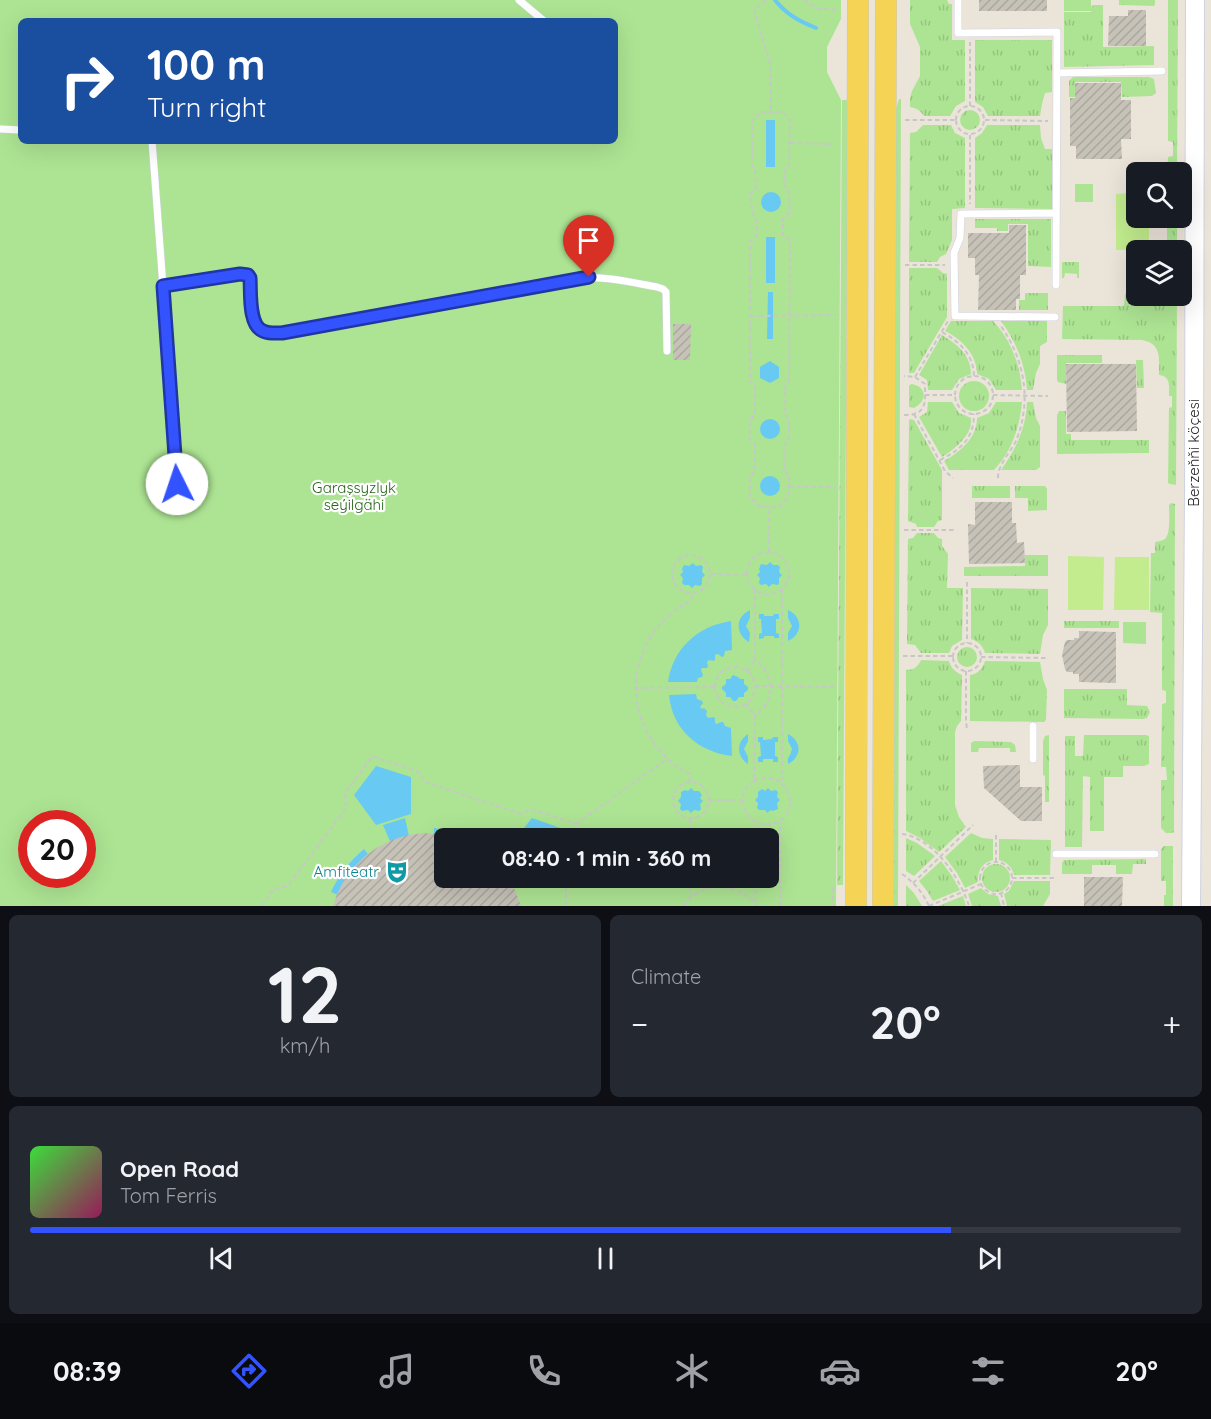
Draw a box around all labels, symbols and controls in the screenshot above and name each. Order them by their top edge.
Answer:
text: 100 m [147,38,265,91]
icon: right [48,42,126,120]
text: Turn right [147,90,266,124]
map controls [1126,162,1192,306]
button: search [1126,162,1192,228]
pin [563,215,614,277]
icon: arrive [572,224,605,257]
button: layers [1126,240,1192,306]
street label: Berzeňňi köçesi [1184,399,1203,507]
position arrow [145,452,209,516]
park label: Garaşsyzlyk seýilgähi [312,478,396,514]
speed limit sign: 20 [18,810,96,888]
text: 08:40 · 1 min · 360 m [502,844,711,872]
theatre icon: Amfiteatr [384,859,410,885]
place label: Amfiteatr [314,862,379,881]
text: 12 [268,945,342,1043]
text: Climate [631,964,701,989]
text: 20° [870,994,941,1050]
text: − [631,1003,648,1044]
text: + [1162,1003,1181,1044]
text: km/h [280,1033,330,1058]
text: Open Road [120,1155,239,1183]
text: Tom Ferris [120,1183,217,1208]
icon: previous [205,1242,238,1275]
icon: pause [589,1242,622,1275]
icon: next [973,1242,1006,1275]
icon: directions [228,1350,270,1392]
icon: music [376,1350,418,1392]
icon: phone [523,1350,565,1392]
icon: climate [671,1350,713,1392]
icon: car [819,1350,861,1392]
icon: filters [967,1350,1009,1392]
text: 08:39 [53,1354,122,1388]
text: 20° [1115,1354,1158,1388]

